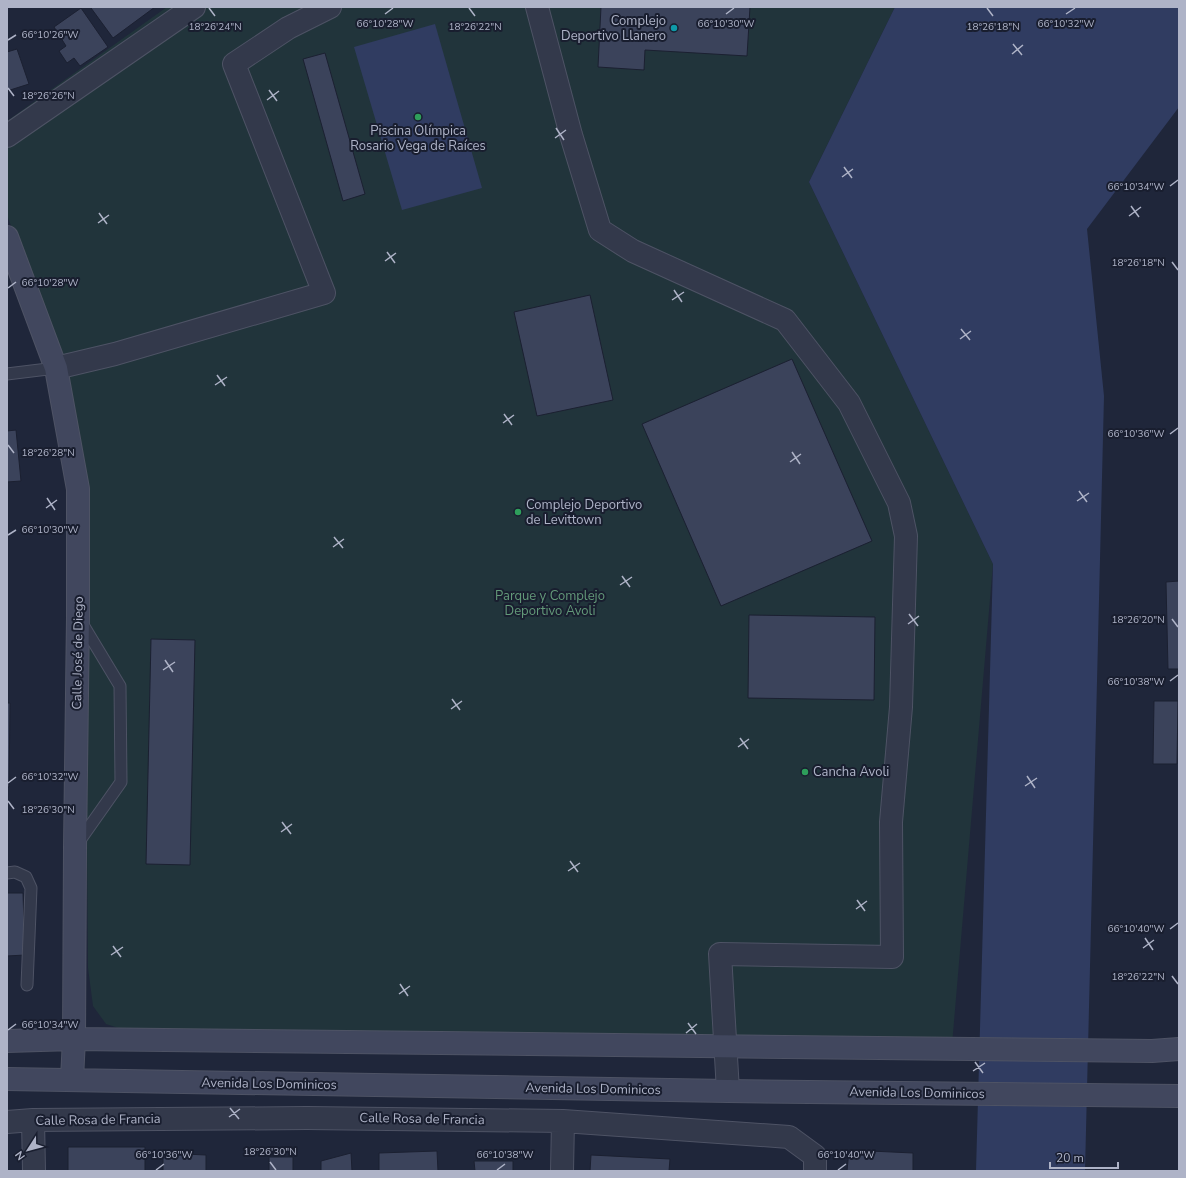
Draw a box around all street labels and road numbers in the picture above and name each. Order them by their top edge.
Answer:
street label: Calle José de Diego [68,596,88,710]
street label: Avenida Los Dominicos [201,1074,337,1094]
street label: Avenida Los Dominicos [525,1079,661,1099]
street label: Avenida Los Dominicos [849,1083,985,1103]
street label: Calle Rosa de Francia [359,1109,485,1129]
street label: Calle Rosa de Francia [35,1110,161,1130]

